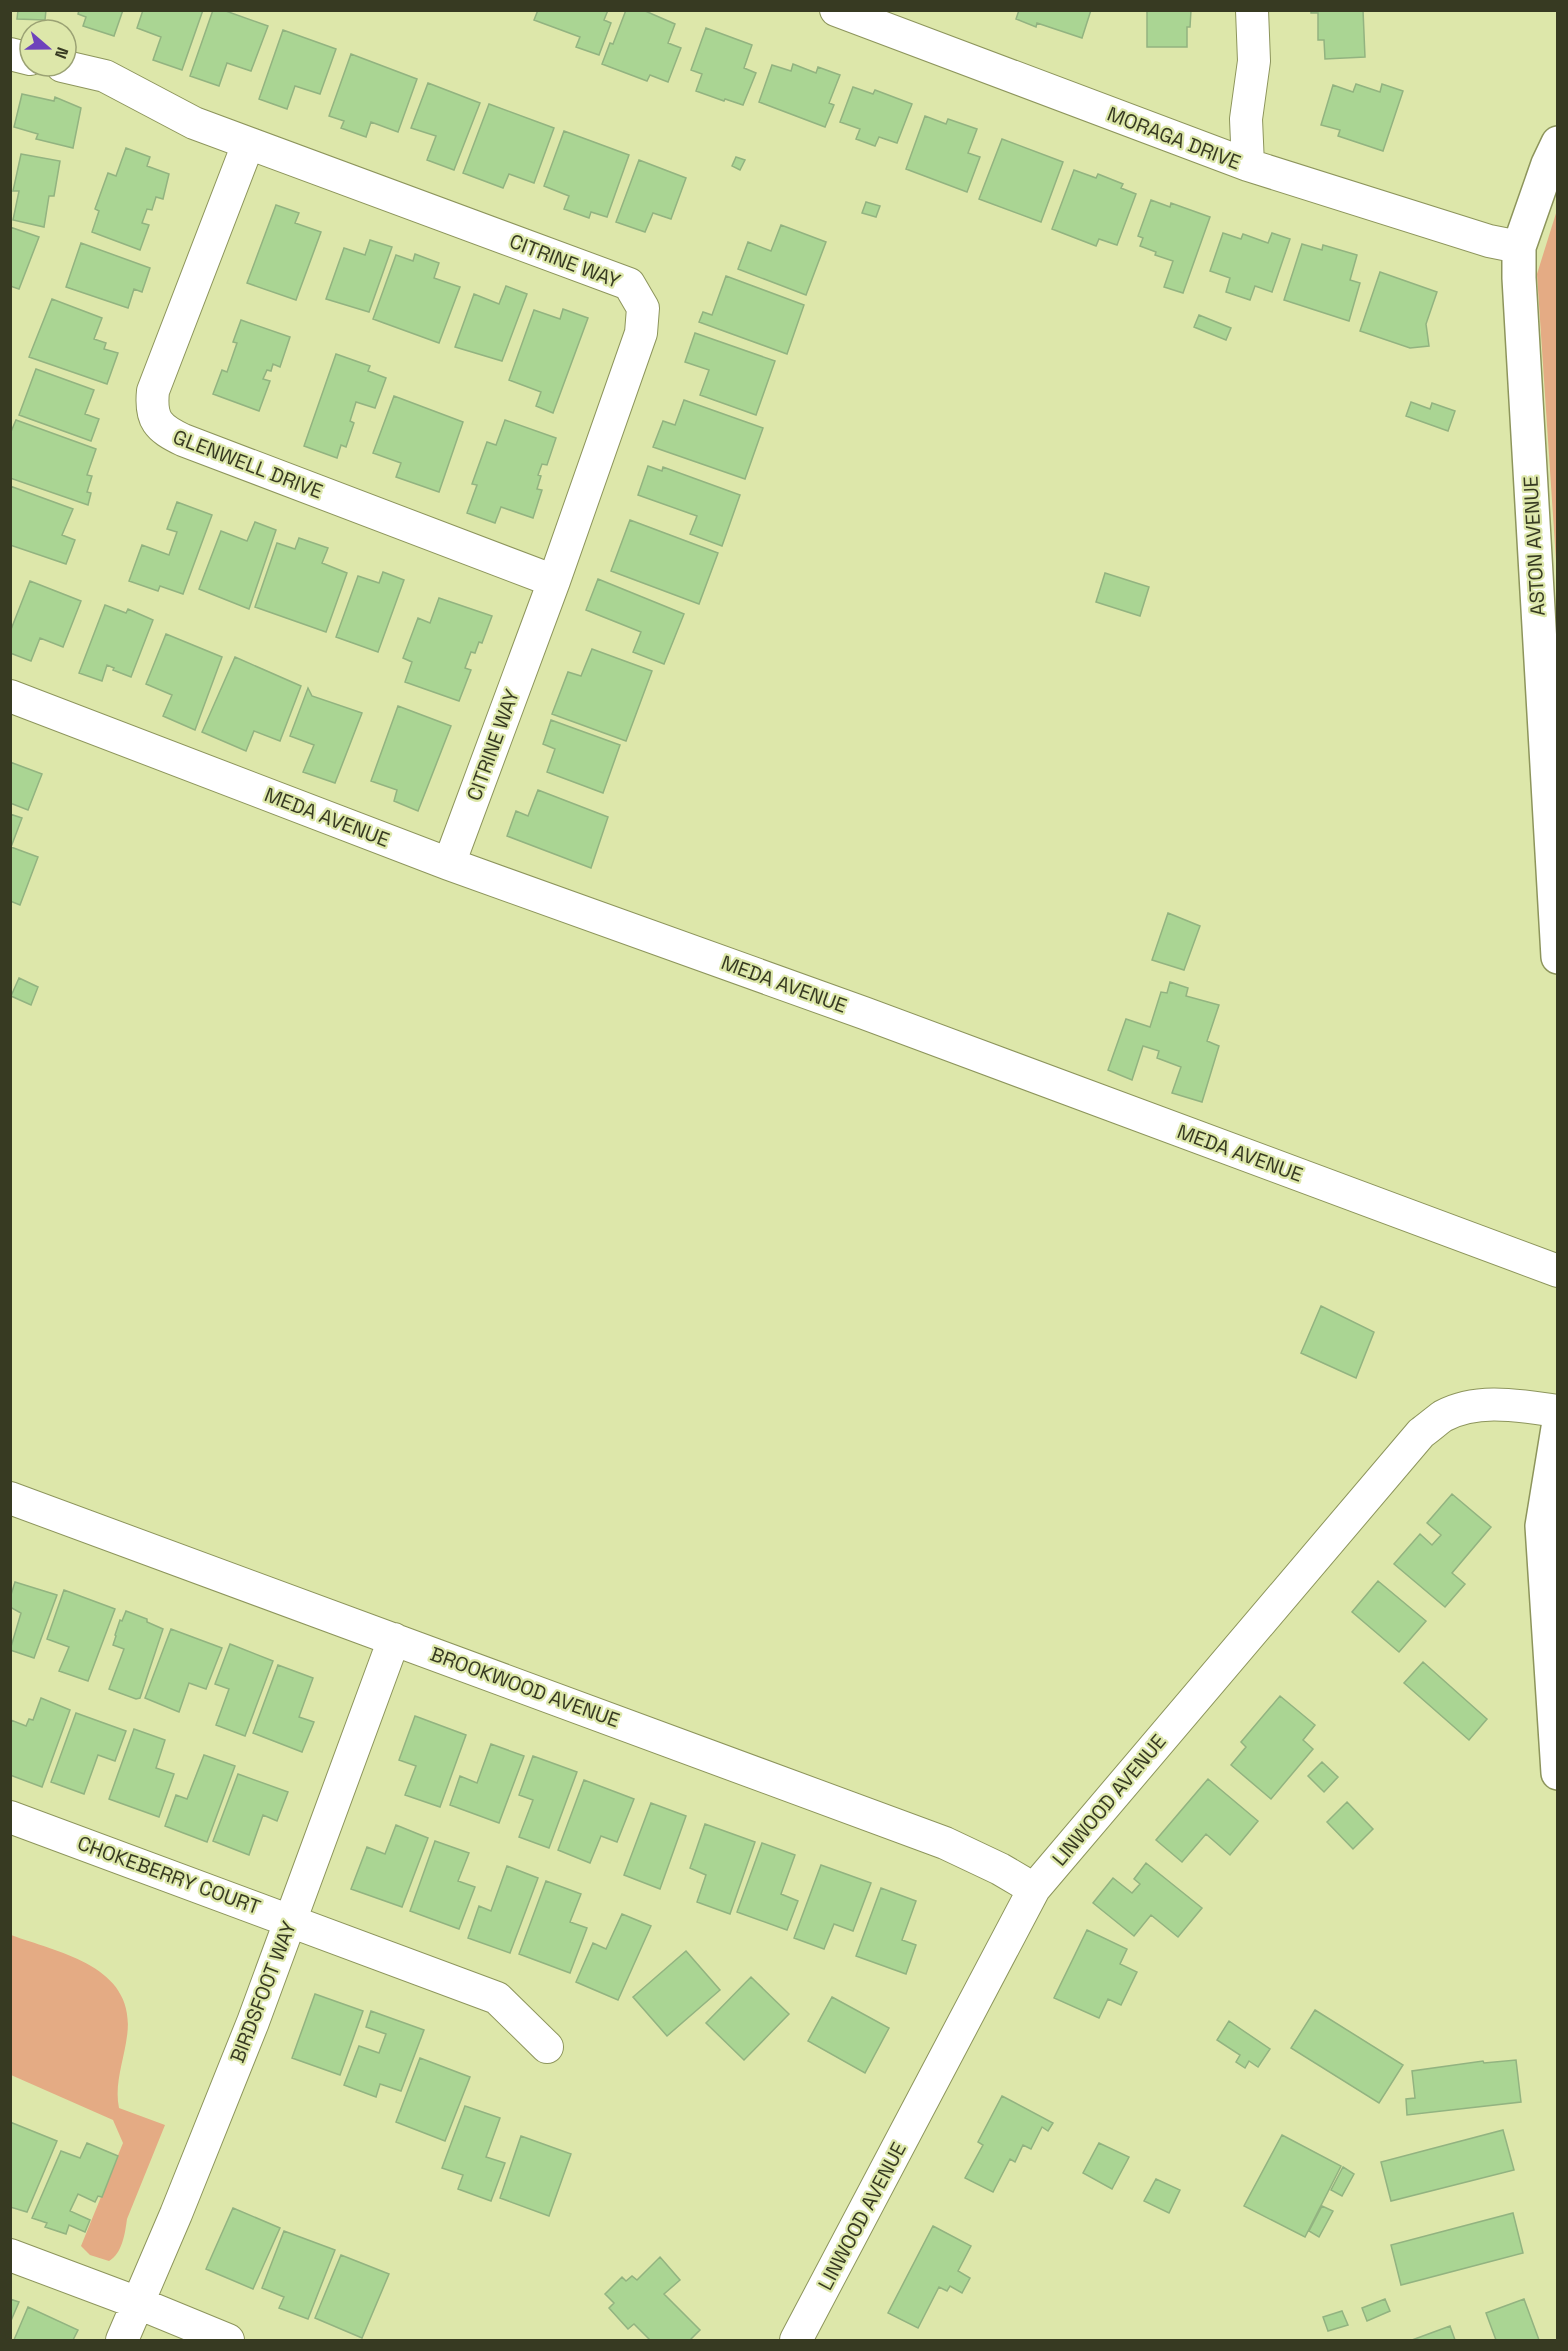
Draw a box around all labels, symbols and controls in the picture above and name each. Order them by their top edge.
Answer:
north arrow [18,18,78,78]
text: N [50,44,73,62]
street label: MORAGA DRIVE [1104,101,1244,175]
street label: CITRINE WAY [506,228,624,294]
street label: GLENWELL DRIVE [169,423,327,505]
street label: ASTON AVENUE [1517,475,1551,617]
street label: CITRINE WAY [461,686,525,804]
street label: MEDA AVENUE [261,781,393,853]
street label: MEDA AVENUE [718,949,850,1019]
street label: MEDA AVENUE [1174,1118,1306,1188]
street label: BROOKWOOD AVENUE [427,1641,623,1733]
street label: LINWOOD AVENUE [1046,1729,1172,1871]
street label: CHOKEBERRY COURT [74,1830,264,1920]
street label: BIRDSFOOT WAY [224,1918,302,2066]
street label: LINWOOD AVENUE [812,2138,912,2294]

